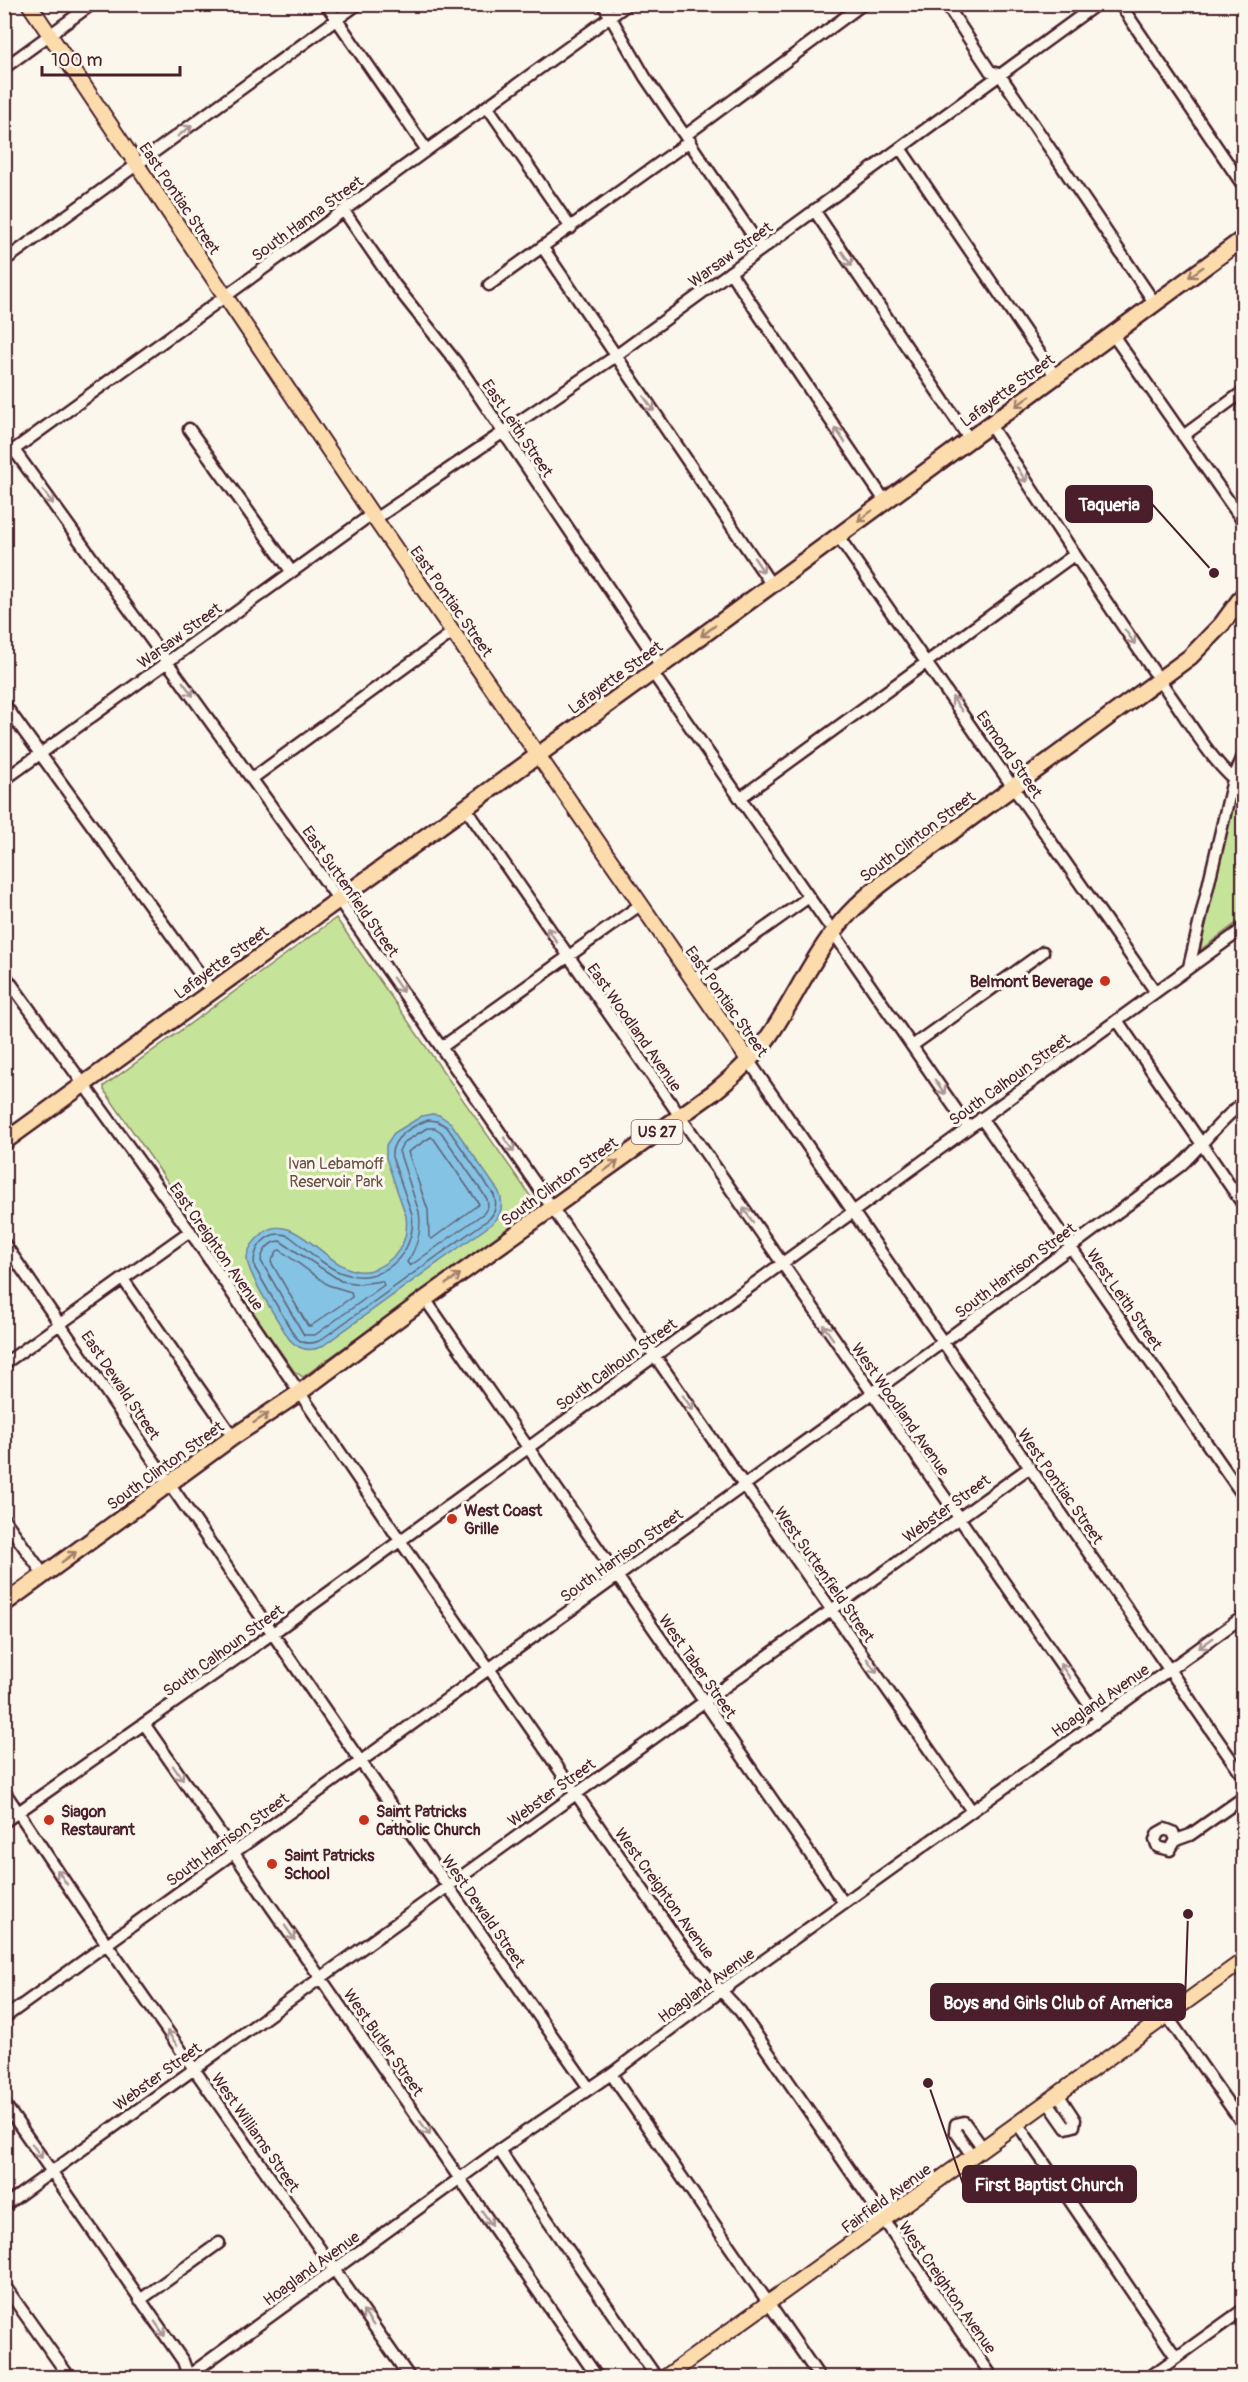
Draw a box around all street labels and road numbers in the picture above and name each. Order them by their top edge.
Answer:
street label: East Pontiac Street [134,139,224,259]
street label: South Hanna Street [248,171,368,266]
street label: Warsaw Street [685,217,777,292]
street label: Lafayette Street [956,349,1059,432]
street label: East Leith Street [477,376,557,482]
street label: East Pontiac Street [405,542,497,661]
street label: Warsaw Street [134,598,226,673]
street label: Lafayette Street [564,636,667,719]
street label: Esmond Street [972,707,1047,802]
street label: South Clinton Street [856,787,980,887]
street label: East Suttenfield Street [297,822,403,961]
street label: Lafayette Street [170,921,273,1004]
street label: East Pontiac Street [680,942,772,1061]
street label: East Woodland Avenue [582,960,686,1096]
street label: South Calhoun Street [945,1029,1074,1130]
road number: US 27 [632,1120,682,1144]
street label: South Clinton Street [497,1132,622,1231]
street label: East Creighton Avenue [165,1179,268,1314]
street label: South Harrison Street [951,1218,1081,1323]
street label: West Leith Street [1082,1245,1167,1355]
street label: South Calhoun Street [552,1314,681,1415]
street label: East Dewald Street [76,1327,164,1444]
street label: West Woodland Avenue [847,1339,954,1480]
street label: South Clinton Street [103,1416,228,1515]
street label: West Pontiac Street [1013,1425,1108,1549]
street label: Webster Street [899,1470,995,1547]
street label: West Suttenfield Street [770,1503,879,1647]
street label: South Harrison Street [556,1504,687,1607]
street label: South Calhoun Street [159,1600,288,1701]
street label: West Taber Street [654,1611,741,1723]
street label: Hoagland Avenue [1048,1660,1153,1742]
street label: Webster Street [504,1754,600,1831]
street label: South Harrison Street [162,1788,293,1891]
street label: West Creighton Avenue [610,1824,718,1963]
street label: West Dewald Street [437,1851,530,1972]
street label: Hoagland Avenue [654,1944,759,2028]
street label: West Butler Street [339,1985,428,2101]
street label: Webster Street [110,2038,206,2115]
street label: West Williams Street [207,2069,304,2197]
street label: Fairfield Avenue [838,2159,936,2238]
street label: West Creighton Avenue [894,2218,1000,2358]
street label: Hoagland Avenue [259,2227,364,2311]

